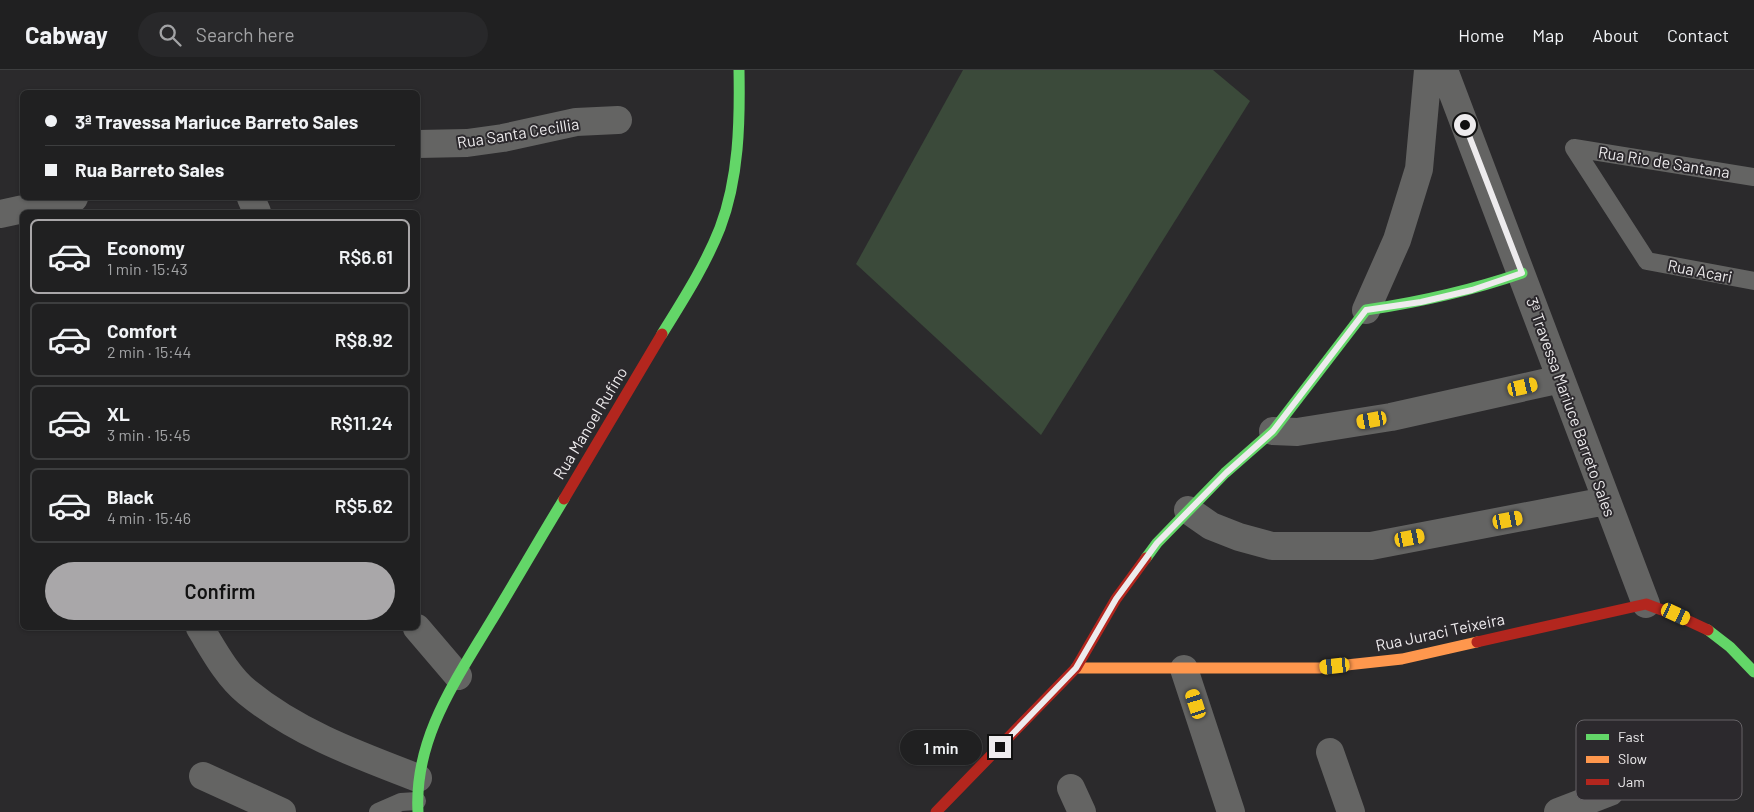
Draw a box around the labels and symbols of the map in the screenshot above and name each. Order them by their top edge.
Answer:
street label: Rua Santa Cecillia [456,113,580,152]
route start [1454,114,1476,136]
street label: Rua Rio de Santana [1597,142,1731,181]
street label: Rua Acari [1666,255,1734,286]
street label: 3ª Travessa Mariuce Barreto Sales [1523,295,1620,519]
street label: Rua Manoel Rufino [549,363,631,482]
car [1506,376,1539,398]
car [1355,410,1388,430]
car [1491,510,1524,530]
car [1393,528,1426,548]
car [1659,601,1692,627]
street label: Rua Juraci Teixeira [1374,609,1506,654]
car [1319,657,1350,675]
car [1184,687,1207,721]
legend [1576,720,1742,800]
text: Fast [1618,728,1644,745]
callout: 1 min [900,730,982,764]
route end [989,736,1011,758]
text: Slow [1618,750,1647,767]
text: Jam [1618,773,1645,790]

